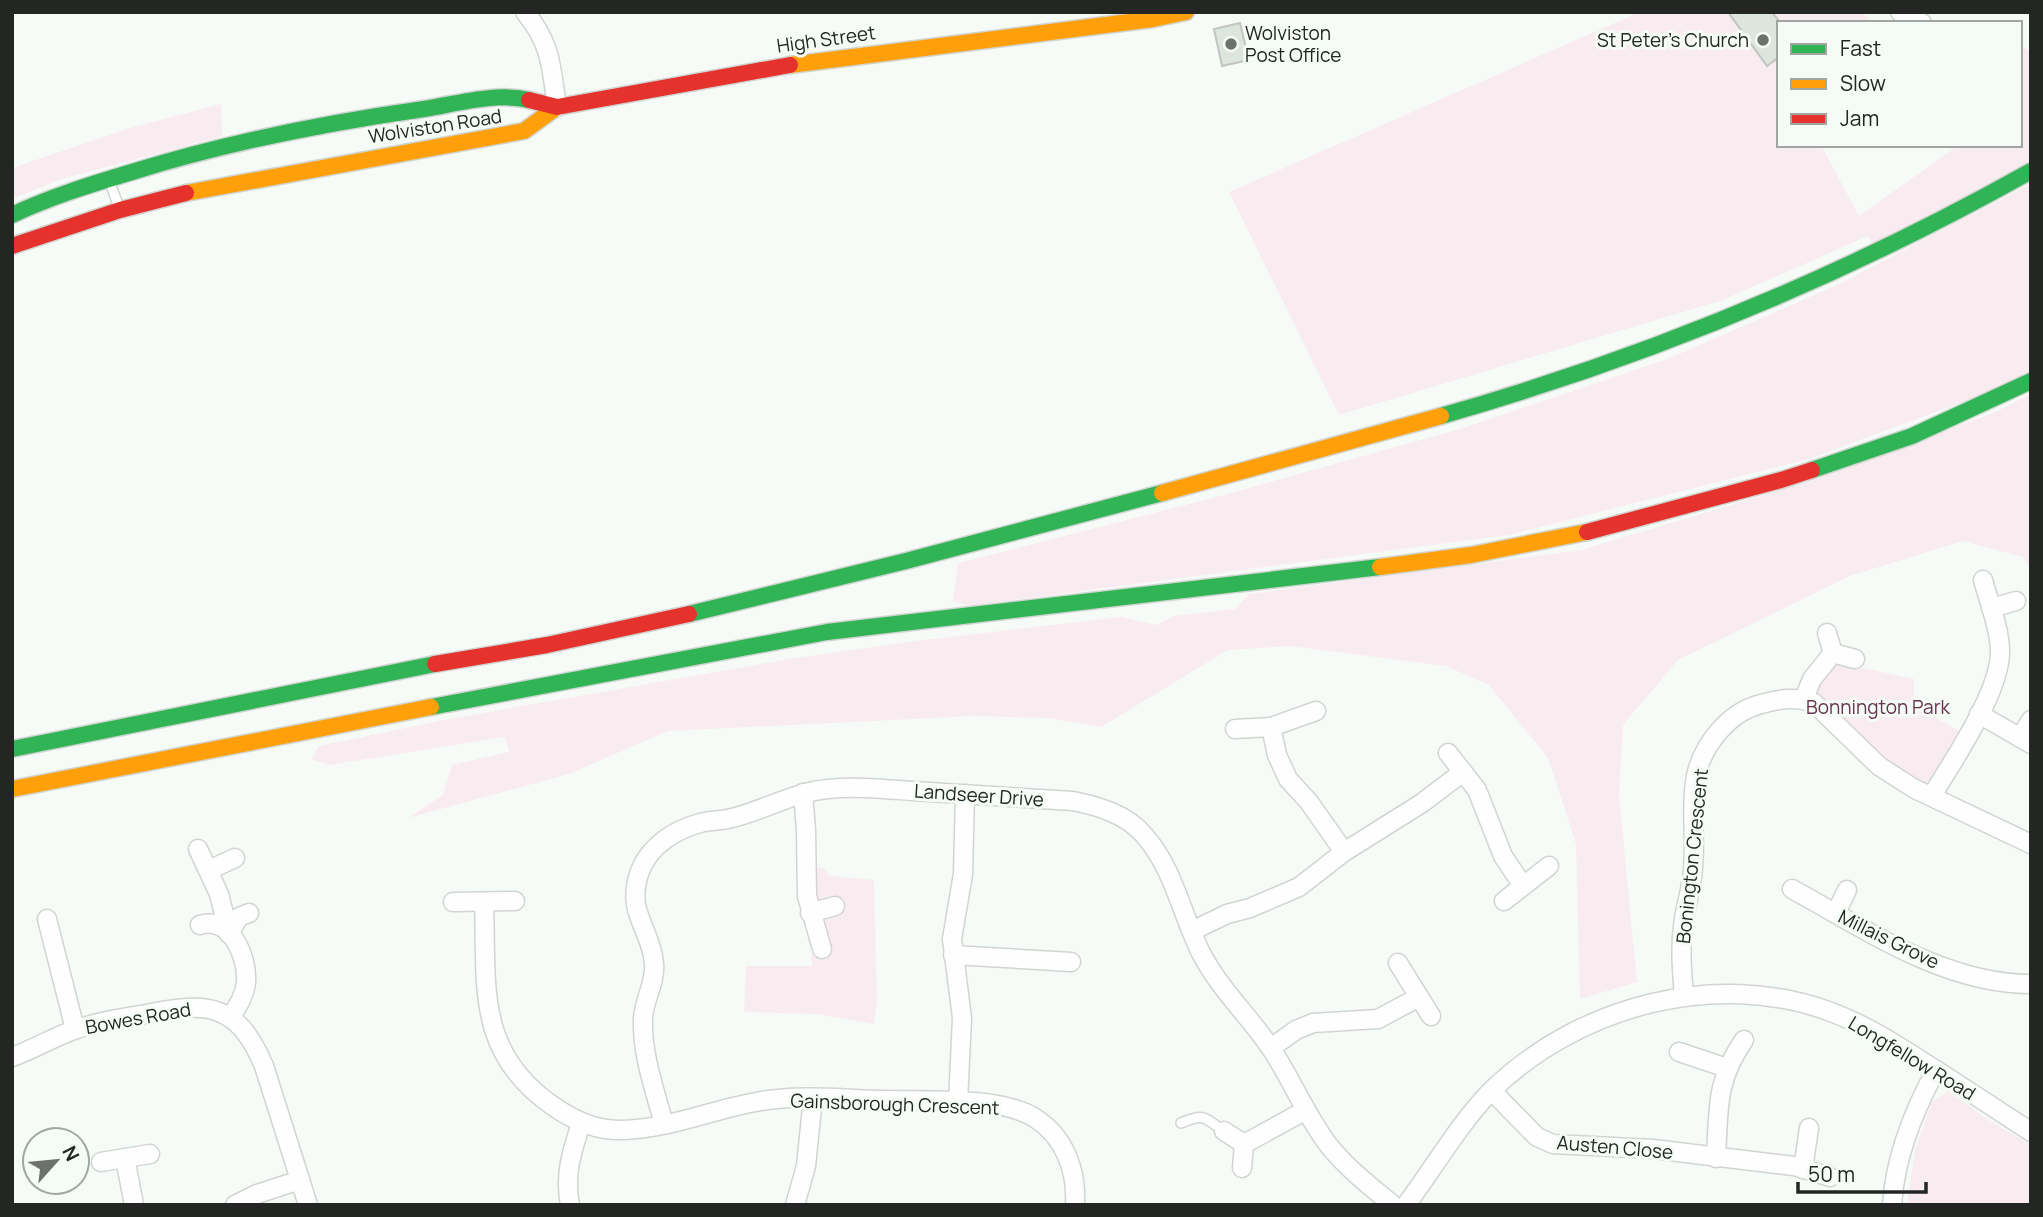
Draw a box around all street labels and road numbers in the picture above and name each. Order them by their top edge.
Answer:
street label: High Street [775,19,877,59]
street label: Wolviston Road [366,103,504,149]
street label: Bonington Crescent [1670,767,1714,945]
street label: Landseer Drive [913,777,1045,813]
street label: Millais Grove [1834,903,1944,975]
street label: Bowes Road [83,996,193,1040]
street label: Longfellow Road [1844,1010,1980,1106]
street label: Gainsborough Crescent [790,1087,1000,1121]
street label: Austen Close [1556,1129,1674,1165]

